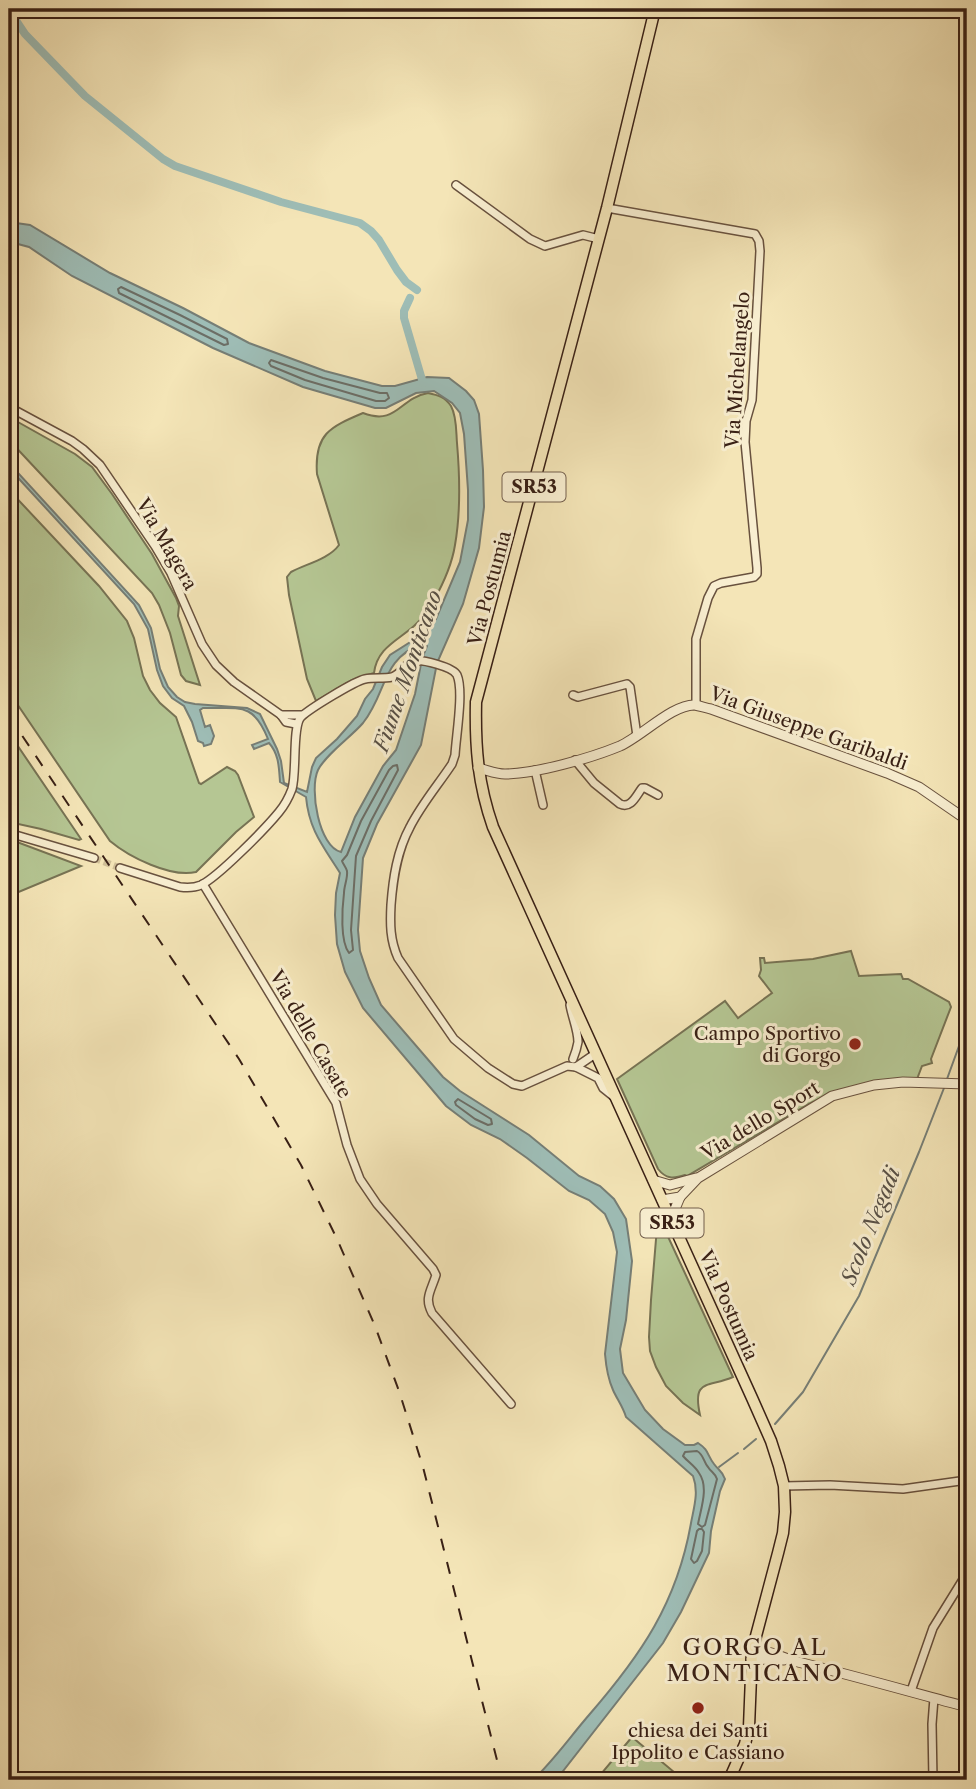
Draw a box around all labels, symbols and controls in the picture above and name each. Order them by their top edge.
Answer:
street label: Via Michelangelo [720,291,754,450]
road number: SR53 [503,472,566,502]
street label: Via Magera [131,494,202,594]
street label: Via Postumia [463,528,516,649]
water label: Fiume Monticano [368,587,447,757]
street label: Via Giuseppe Garibaldi [706,682,911,775]
street label: Via delle Casate [264,965,356,1102]
place label: Campo Sportivo di Gorgo [694,1022,841,1067]
marker: Campo Sportivo di Gorgo [847,1036,863,1052]
street label: Via dello Sport [696,1076,824,1165]
water label: Scolo Negadi [835,1162,906,1290]
road number: SR53 [640,1208,704,1238]
street label: Via Postumia [694,1246,763,1364]
district label: GORGO AL MONTICANO [666,1633,844,1687]
marker: chiesa dei Santi Ippolito e Cassiano [690,1700,706,1716]
place label: chiesa dei Santi Ippolito e Cassiano [611,1719,785,1764]

